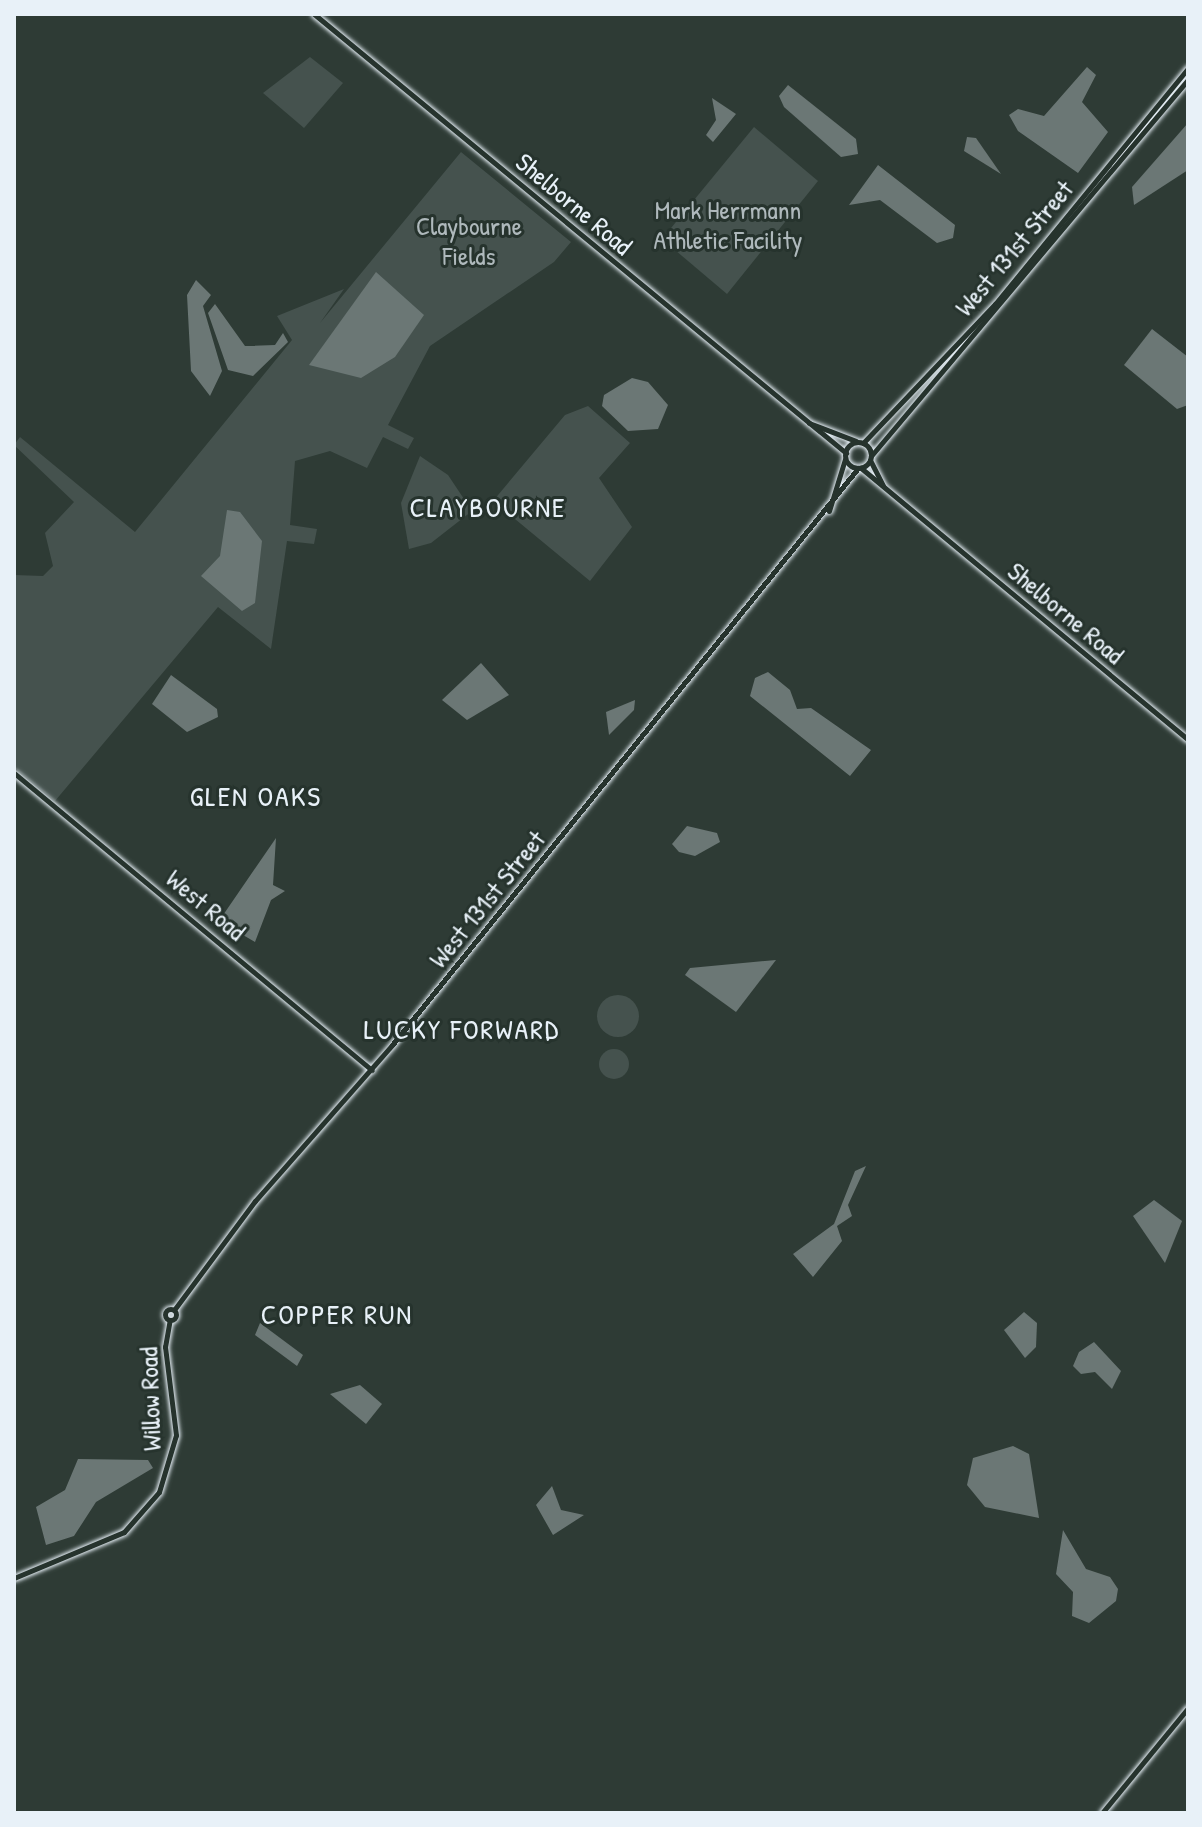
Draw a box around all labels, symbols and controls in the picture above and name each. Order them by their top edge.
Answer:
street label: Shelborne Road [510,146,638,262]
street label: West 131st Street [948,174,1080,322]
park label: Mark Herrmann Athletic Facility [653,194,803,256]
park label: Claybourne Fields [416,210,522,272]
district label: CLAYBOURNE [410,490,566,524]
street label: Shelborne Road [1002,555,1130,671]
district label: GLEN OAKS [190,779,322,813]
street label: West 131st Street [422,824,552,974]
street label: West Road [160,863,252,947]
district label: LUCKY FORWARD [364,1012,560,1046]
district label: COPPER RUN [261,1297,413,1331]
street label: Willow Road [133,1346,167,1452]

